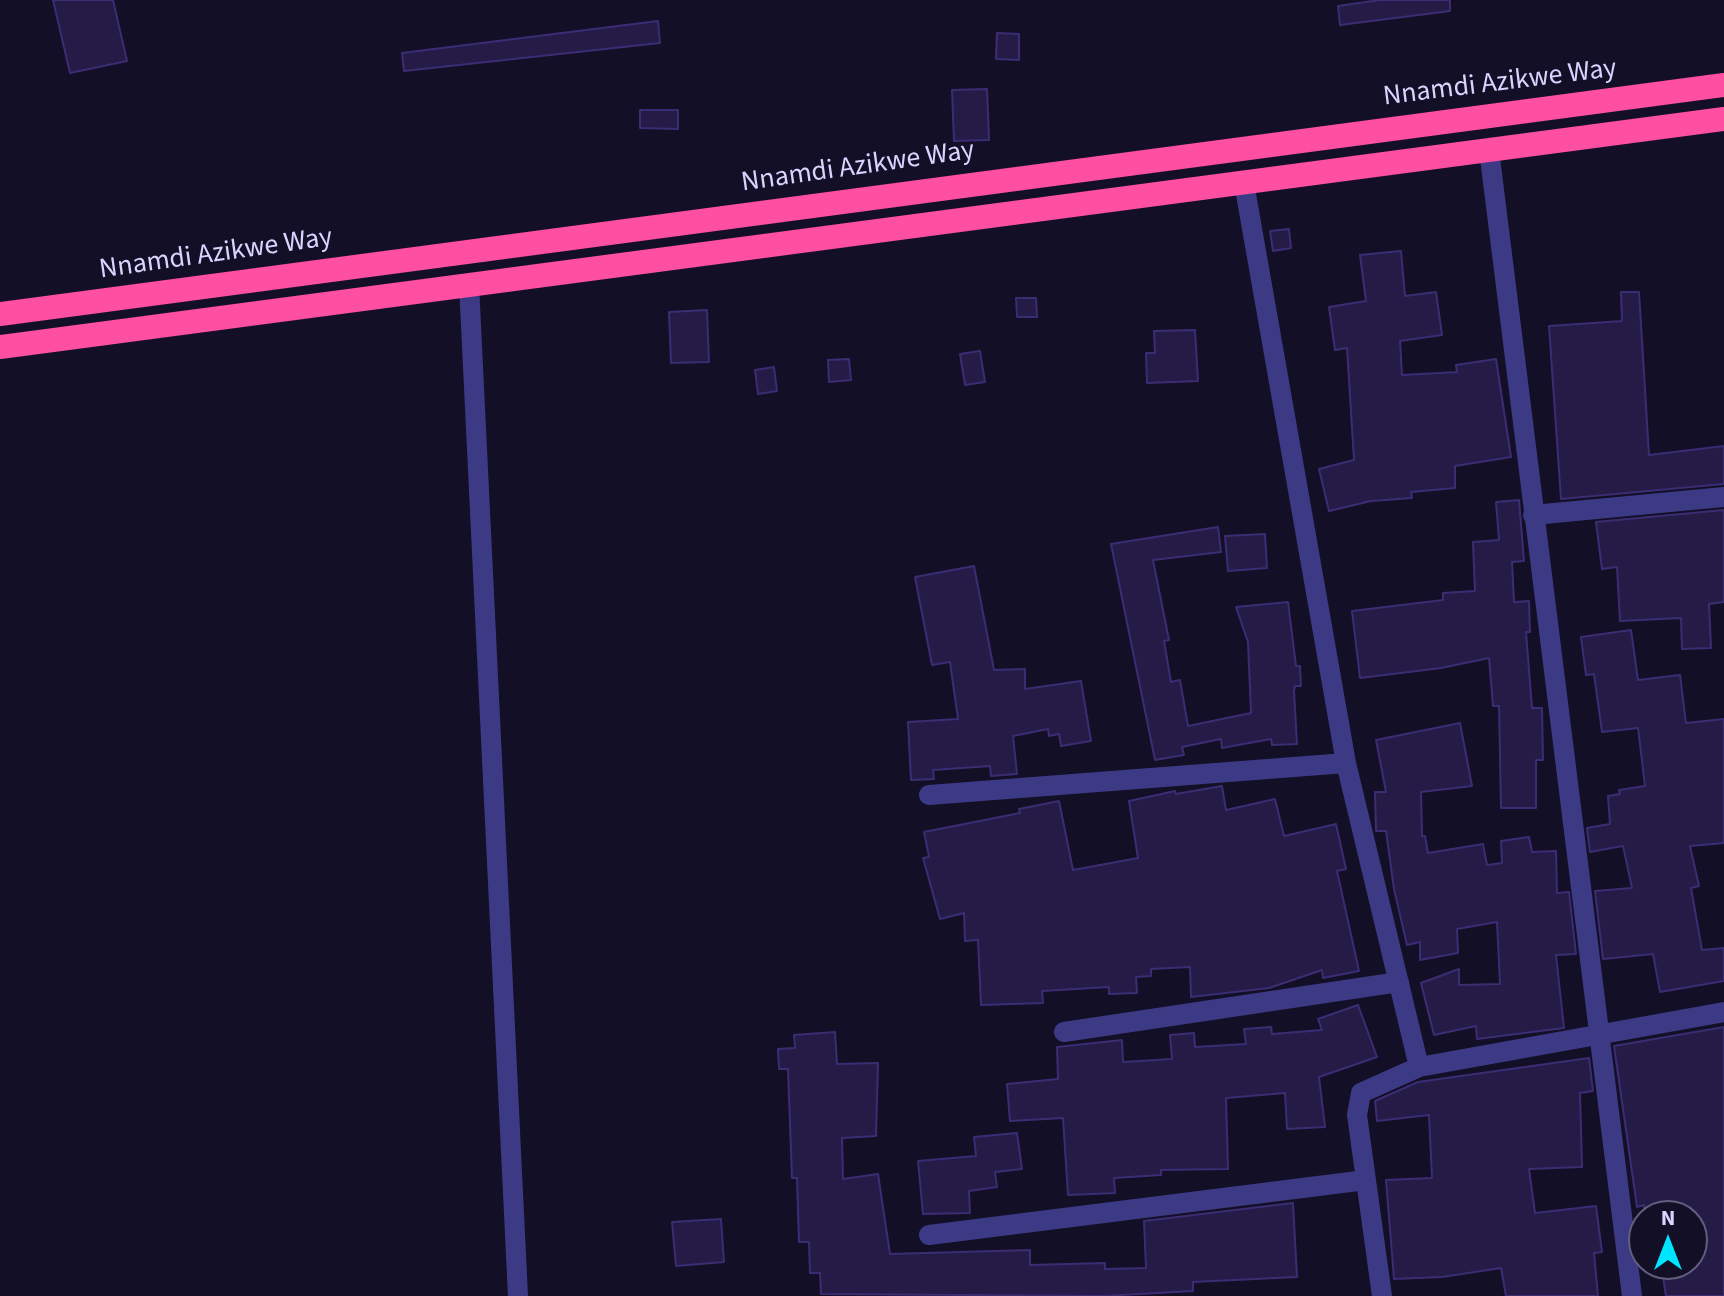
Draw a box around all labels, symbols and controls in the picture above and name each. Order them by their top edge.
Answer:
street label: Nnamdi Azikwe Way [1381,53,1619,115]
street label: Nnamdi Azikwe Way [739,135,977,201]
street label: Nnamdi Azikwe Way [97,222,335,288]
north arrow [1628,1200,1708,1280]
text: N [1661,1202,1675,1234]

